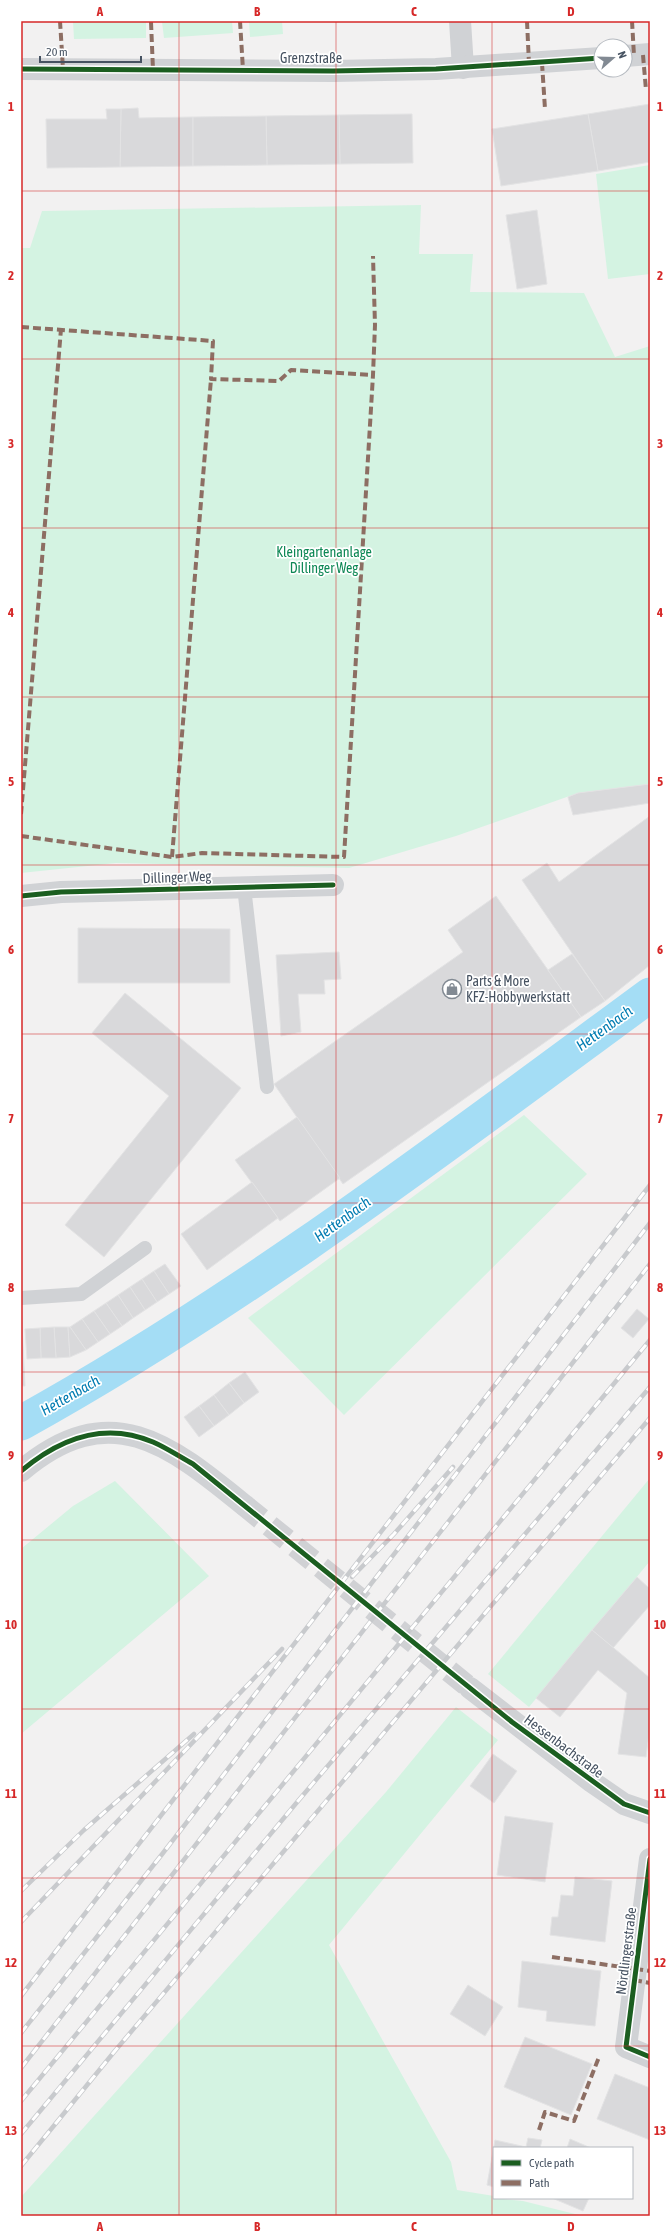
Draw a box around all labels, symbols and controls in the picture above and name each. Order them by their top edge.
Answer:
text: A [96,4,104,19]
text: B [254,4,261,19]
text: C [411,4,417,19]
text: D [567,4,575,19]
scale bar [40,38,141,64]
north arrow [593,38,633,78]
text: 20 m [46,45,68,59]
text: N [616,49,629,60]
street label: Grenzstraße [280,50,342,66]
text: 1 [8,99,14,114]
text: 1 [657,99,663,114]
text: 2 [8,268,14,283]
text: 2 [657,268,663,283]
text: 3 [8,436,14,451]
text: 3 [657,436,663,451]
park label: Kleingartenanlage Dillinger Weg [276,544,372,576]
text: 4 [7,605,14,620]
text: 4 [656,605,663,620]
text: 5 [8,774,14,789]
text: 5 [657,774,663,789]
street label: Dillinger Weg [142,868,212,886]
text: 6 [8,942,14,957]
text: 6 [657,942,663,957]
place label: Parts & More KFZ-Hobbywerkstatt [466,973,570,1005]
shop icon: Parts & More KFZ-Hobbywerkstatt [441,978,463,1000]
water label: Hettenbach [573,1002,635,1054]
text: 7 [8,1111,14,1126]
text: 7 [657,1111,663,1126]
water label: Hettenbach [311,1193,373,1245]
text: 8 [8,1280,14,1295]
text: 8 [657,1280,663,1295]
water label: Hettenbach [38,1371,102,1419]
text: 9 [8,1448,14,1463]
text: 9 [657,1448,663,1463]
text: 10 [5,1617,17,1632]
text: 10 [654,1617,666,1632]
street label: Hessenbachstraße [521,1711,607,1781]
text: 11 [5,1786,17,1801]
text: 11 [654,1786,666,1801]
street label: Nördlingerstraße [613,1906,639,1996]
text: 12 [5,1955,17,1970]
text: 12 [654,1955,666,1970]
text: 13 [5,2123,17,2138]
text: 13 [654,2123,666,2138]
legend [493,2147,633,2199]
text: Cycle path [529,2156,574,2170]
text: Path [529,2176,550,2190]
text: A [96,2219,104,2234]
text: B [254,2219,261,2234]
text: C [411,2219,417,2234]
text: D [567,2219,575,2234]

